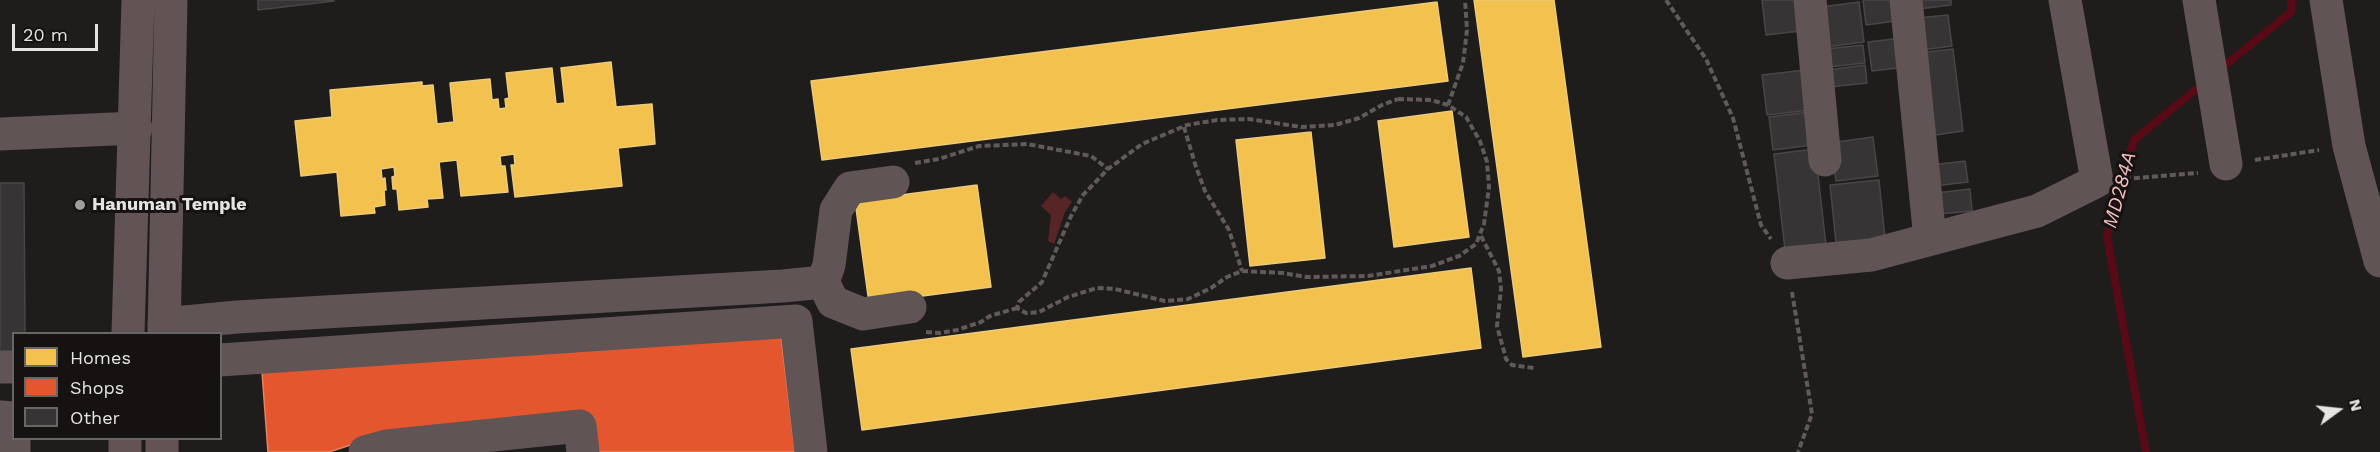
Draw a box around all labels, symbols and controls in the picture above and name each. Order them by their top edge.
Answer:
scale bar [15,12,100,50]
text: 20 m [23,24,68,45]
water label: MD284A [2098,149,2142,231]
place label: Hanuman Temple [92,194,247,216]
marker: Hanuman Temple [73,198,87,212]
legend [12,332,222,440]
text: Homes [70,347,131,368]
text: Shops [70,377,124,398]
north arrow [2308,380,2368,440]
text: N [2345,397,2367,413]
text: Other [70,407,120,428]

